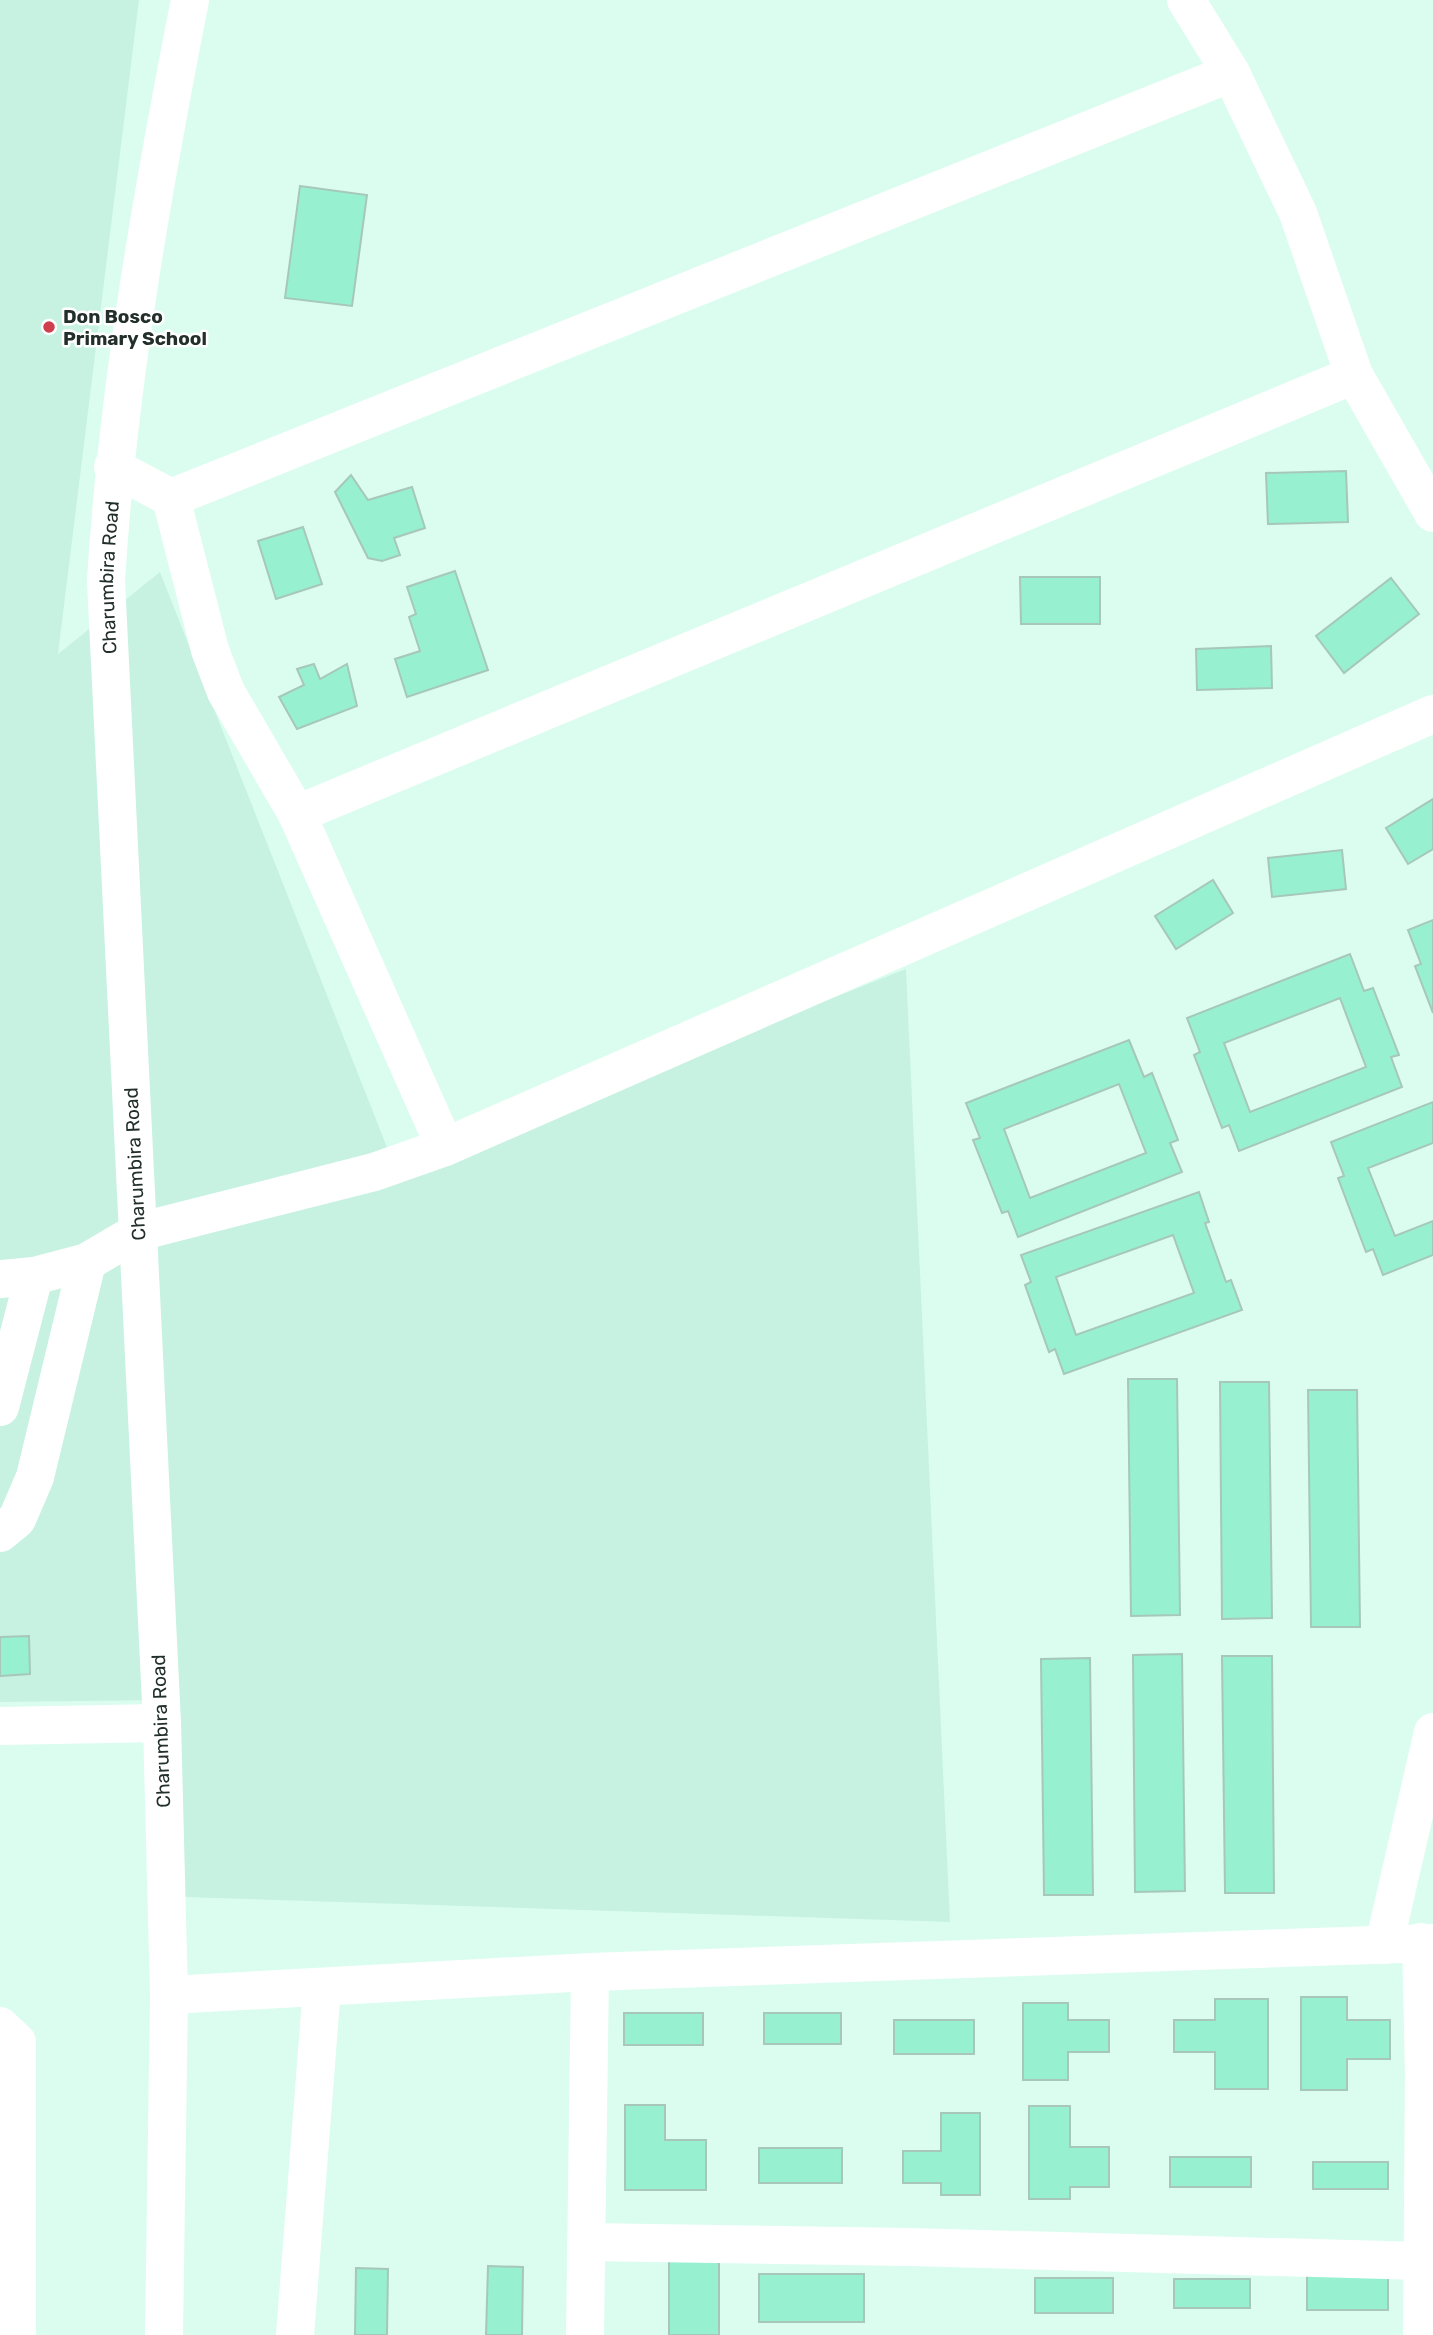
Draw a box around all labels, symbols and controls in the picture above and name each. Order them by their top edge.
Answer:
place label: Don Bosco Primary School [63,305,207,350]
marker: Don Bosco Primary School [41,319,57,335]
street label: Charumbira Road [94,500,124,655]
street label: Charumbira Road [120,1087,150,1241]
street label: Charumbira Road [147,1654,175,1808]

